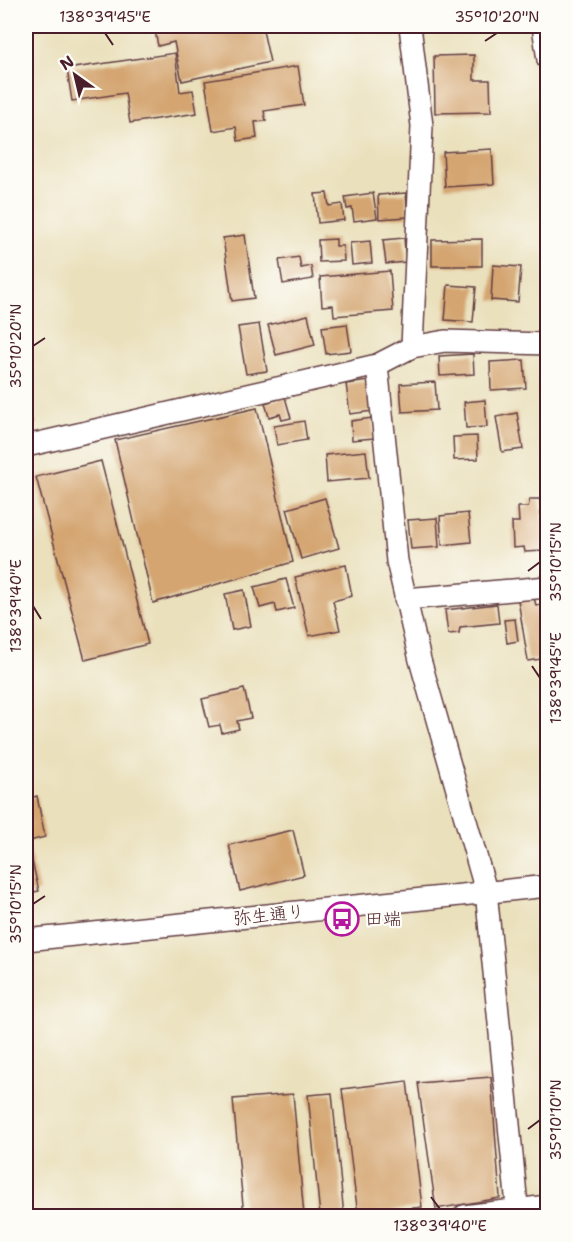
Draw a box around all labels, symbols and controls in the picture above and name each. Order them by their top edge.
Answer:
text: 138°39'45"E [59,7,151,27]
text: 35°10'20"N [455,7,539,27]
north arrow [45,45,105,105]
text: N [56,51,78,75]
text: 35°10'20"N [6,304,26,388]
text: 35°10'15"N [546,522,566,602]
text: 138°39'40"E [6,559,26,653]
text: 138°39'45"E [546,632,566,724]
text: 35°10'15"N [6,864,26,944]
street label: 弥生通り [232,899,306,931]
bus stop icon: 田端 [324,901,360,937]
place label: 田端 [365,907,401,931]
text: 35°10'10"N [546,1079,566,1161]
text: 138°39'40"E [393,1216,487,1236]

